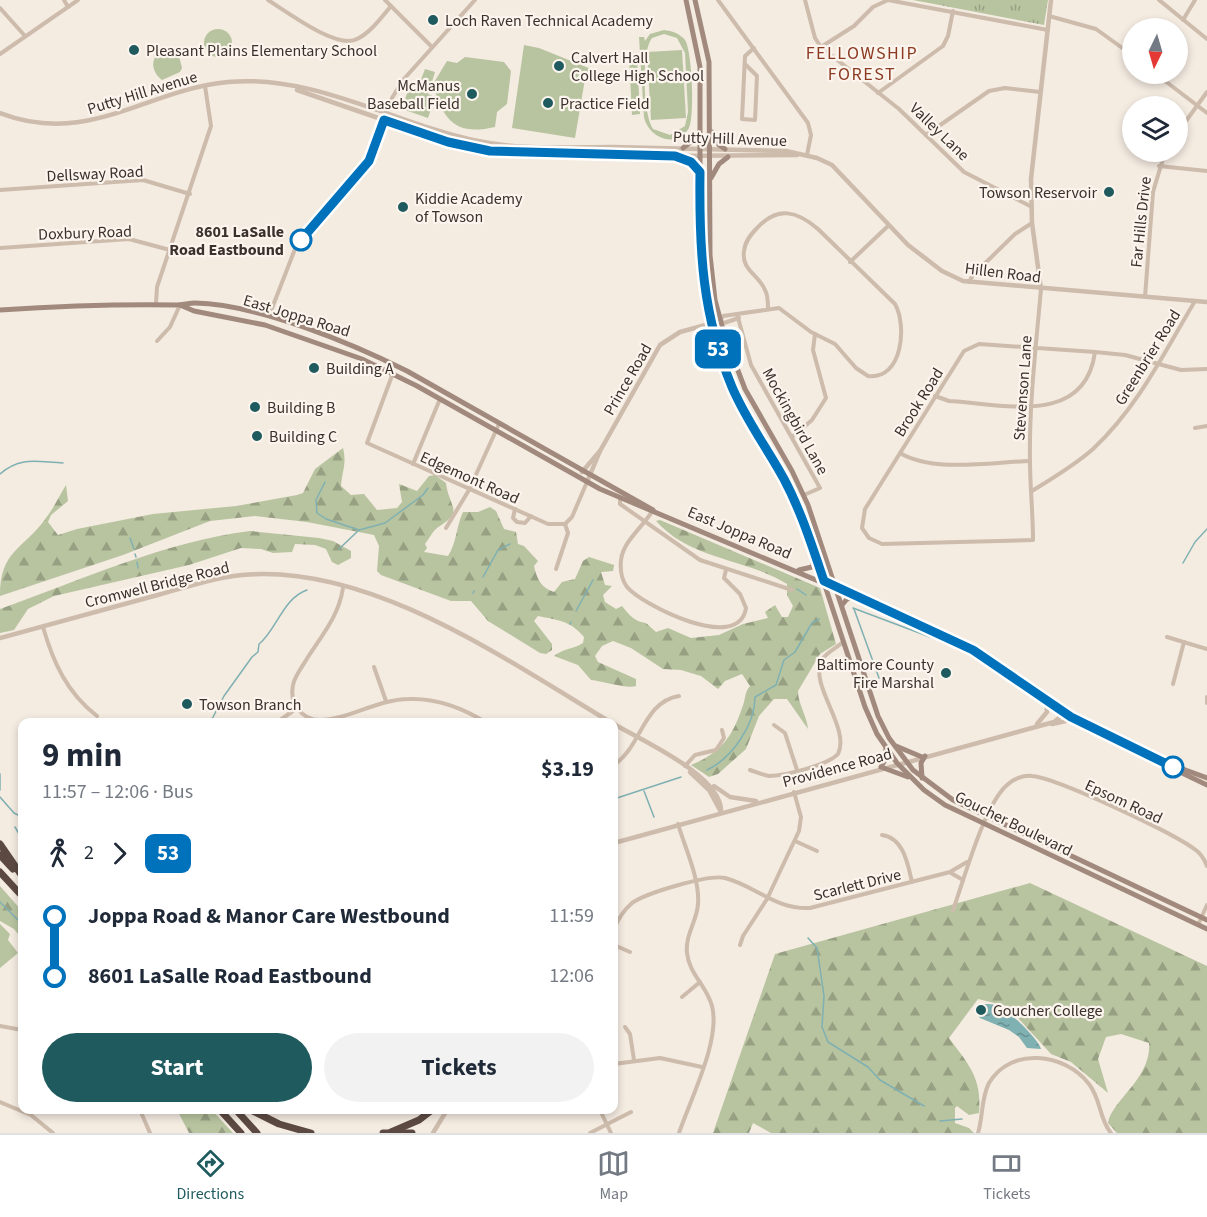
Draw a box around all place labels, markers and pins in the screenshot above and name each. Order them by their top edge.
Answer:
place label: Loch Raven Technical Academy [445,10,653,32]
marker: Loch Raven Technical Academy [426,13,440,27]
place label: Pleasant Plains Elementary School [146,40,377,62]
marker: Pleasant Plains Elementary School [127,43,141,57]
place label: Calvert Hall College High School [571,47,704,87]
marker: Calvert Hall College High School [552,59,566,73]
place label: McManus Baseball Field [367,75,460,115]
marker: McManus Baseball Field [465,87,479,101]
place label: Practice Field [560,93,650,115]
marker: Practice Field [541,96,555,110]
place label: Towson Reservoir [979,182,1097,204]
marker: Towson Reservoir [1102,185,1116,199]
place label: Kiddie Academy of Towson [415,188,523,228]
marker: Kiddie Academy of Towson [396,200,410,214]
place label: 8601 LaSalle Road Eastbound [169,221,284,261]
marker: 8601 LaSalle Road Eastbound [290,229,312,251]
place label: Building A [326,358,394,380]
marker: Building A [307,361,321,375]
place label: Building B [267,397,335,419]
marker: Building B [248,400,262,414]
place label: Building C [269,426,337,448]
marker: Building C [250,429,264,443]
place label: Baltimore County Fire Marshal [816,654,935,694]
marker: Baltimore County Fire Marshal [939,666,953,680]
place label: Towson Branch [199,694,301,716]
marker: Towson Branch [180,697,194,711]
unlabelled marker [1162,756,1184,778]
place label: Goucher College [993,1000,1103,1022]
marker: Goucher College [974,1003,988,1017]

